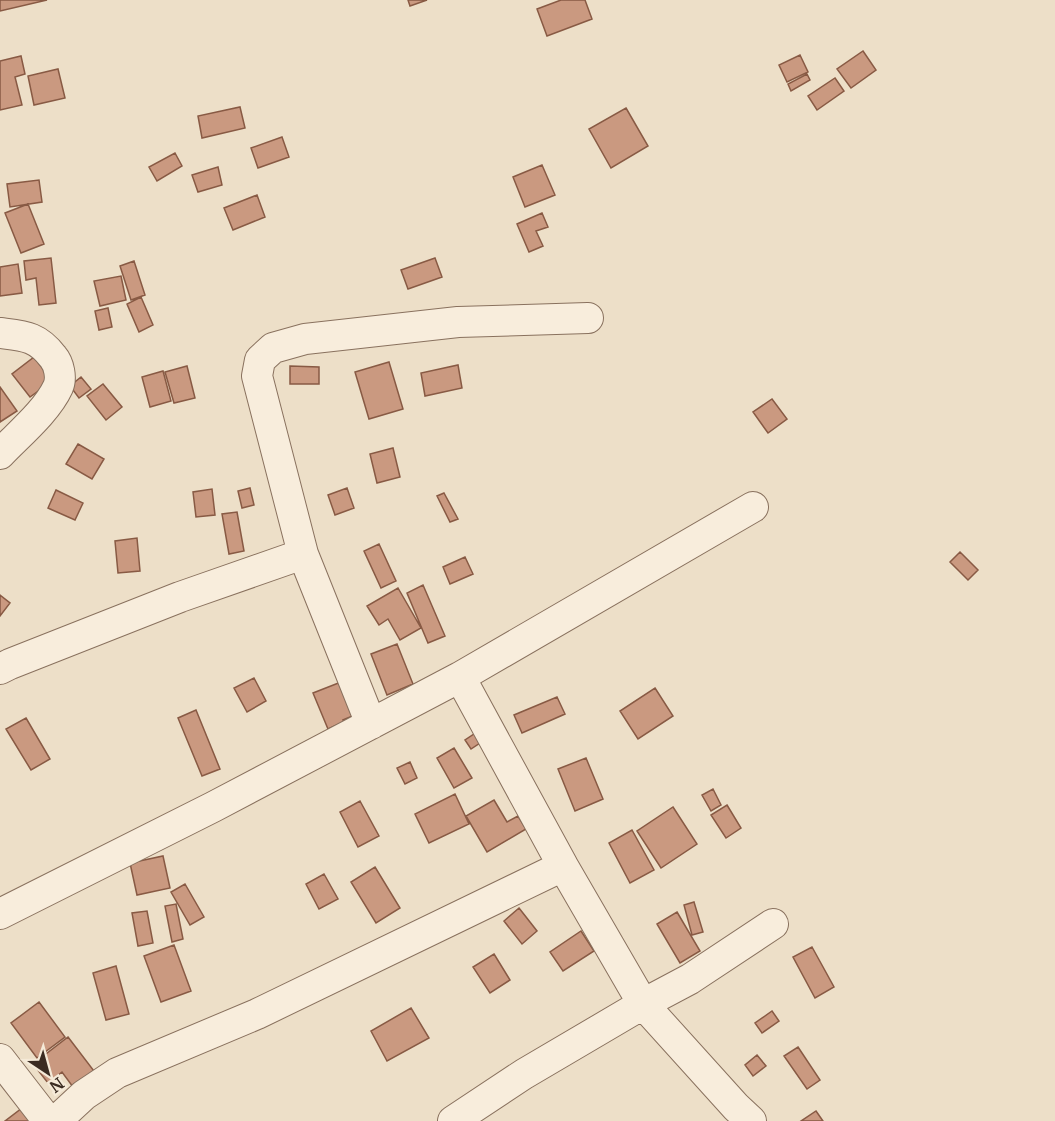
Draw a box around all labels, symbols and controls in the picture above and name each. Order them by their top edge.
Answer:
north arrow [18,1043,78,1103]
text: N [46,1073,68,1097]

